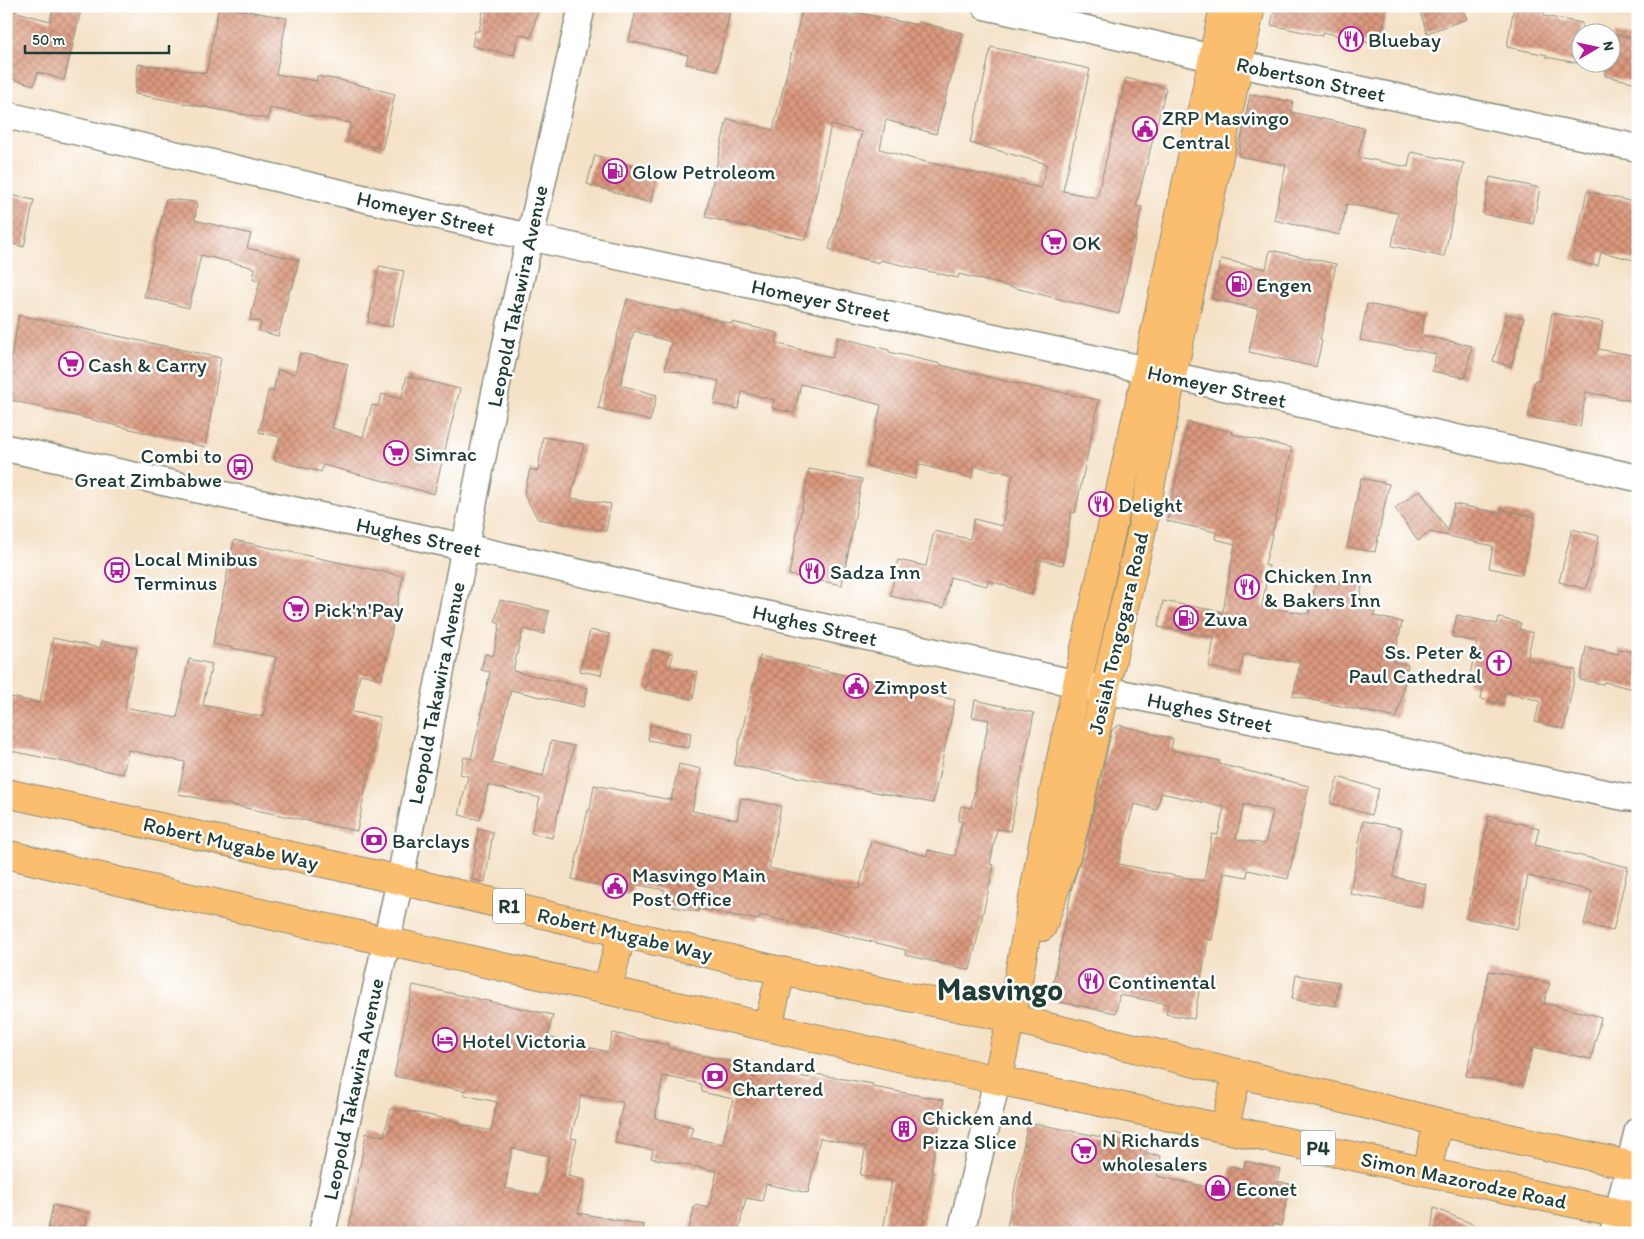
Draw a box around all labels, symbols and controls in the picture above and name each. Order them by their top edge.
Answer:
scale bar [25,22,169,54]
north arrow [1572,22,1622,72]
restaurant icon: Bluebay [1338,26,1364,52]
place label: Bluebay [1368,27,1441,52]
text: 50 m [32,31,65,49]
text: N [1599,40,1617,52]
street label: Robertson Street [1234,51,1388,107]
place label: ZRP Masvingo Central [1162,105,1289,154]
public building icon: ZRP Masvingo Central [1132,116,1158,142]
fuel station icon: Glow Petroleom [602,158,628,184]
place label: Glow Petroleom [632,159,776,184]
street label: Leopold Takawira Avenue [481,183,553,409]
street label: Homeyer Street [354,185,498,241]
supermarket icon: OK [1041,229,1067,255]
place label: OK [1072,230,1101,255]
fuel station icon: Engen [1226,271,1252,297]
place label: Engen [1256,272,1312,297]
street label: Homeyer Street [749,273,893,327]
supermarket icon: Cash & Carry [58,351,84,377]
place label: Cash & Carry [88,352,207,377]
street label: Homeyer Street [1145,359,1289,413]
supermarket icon: Simrac [383,440,409,466]
place label: Simrac [414,441,477,466]
place label: Combi to Great Zimbabwe [74,443,222,492]
bus stop icon: Combi to Great Zimbabwe [227,454,253,480]
restaurant icon: Delight [1088,491,1114,517]
place label: Delight [1118,492,1183,517]
street label: Hughes Street [354,512,484,562]
street label: Josiah Tongogara Road [1083,529,1154,737]
place label: Local Minibus Terminus [134,546,258,595]
bus stop icon: Local Minibus Terminus [104,557,130,583]
restaurant icon: Sadza Inn [799,558,825,584]
place label: Sadza Inn [830,559,921,584]
place label: Chicken Inn & Bakers Inn [1264,563,1381,612]
restaurant icon: Chicken Inn & Bakers Inn [1234,574,1260,600]
street label: Leopold Takawira Avenue [402,580,470,806]
supermarket icon: Pick'n'Pay [283,596,309,622]
place label: Pick'n'Pay [314,597,404,622]
street label: Hughes Street [750,598,880,652]
fuel station icon: Zuva [1173,605,1199,631]
place label: Zuva [1204,606,1247,631]
place label: Ss. Peter & Paul Cathedral [1348,639,1482,688]
church icon: Ss. Peter & Paul Cathedral [1486,650,1512,676]
public building icon: Zimpost [843,673,869,699]
place label: Zimpost [874,674,947,699]
street label: Hughes Street [1145,687,1275,737]
street label: Robert Mugabe Way [141,811,321,875]
bank icon: Barclays [361,827,387,853]
place label: Barclays [392,828,470,853]
place label: Masvingo Main Post Office [632,862,766,911]
public building icon: Masvingo Main Post Office [602,873,628,899]
road number: R1 [493,888,525,924]
street label: Robert Mugabe Way [535,902,715,966]
restaurant icon: Continental [1078,968,1104,994]
place label: Continental [1108,969,1216,994]
district label: Masvingo [937,971,1063,1008]
street label: Leopold Takawira Avenue [317,976,389,1202]
hotel icon: Hotel Victoria [432,1027,458,1053]
place label: Hotel Victoria [462,1028,586,1053]
place label: Standard Chartered [732,1052,823,1101]
bank icon: Standard Chartered [702,1063,728,1089]
place label: Chicken and Pizza Slice [922,1105,1033,1154]
building icon: Chicken and Pizza Slice [891,1116,917,1142]
place label: N Richards wholesalers [1102,1127,1208,1176]
road number: P4 [1300,1130,1336,1166]
supermarket icon: N Richards wholesalers [1071,1138,1097,1164]
street label: Simon Mazorodze Road [1359,1146,1570,1214]
shop icon: Econet [1205,1175,1231,1201]
place label: Econet [1236,1176,1297,1201]

